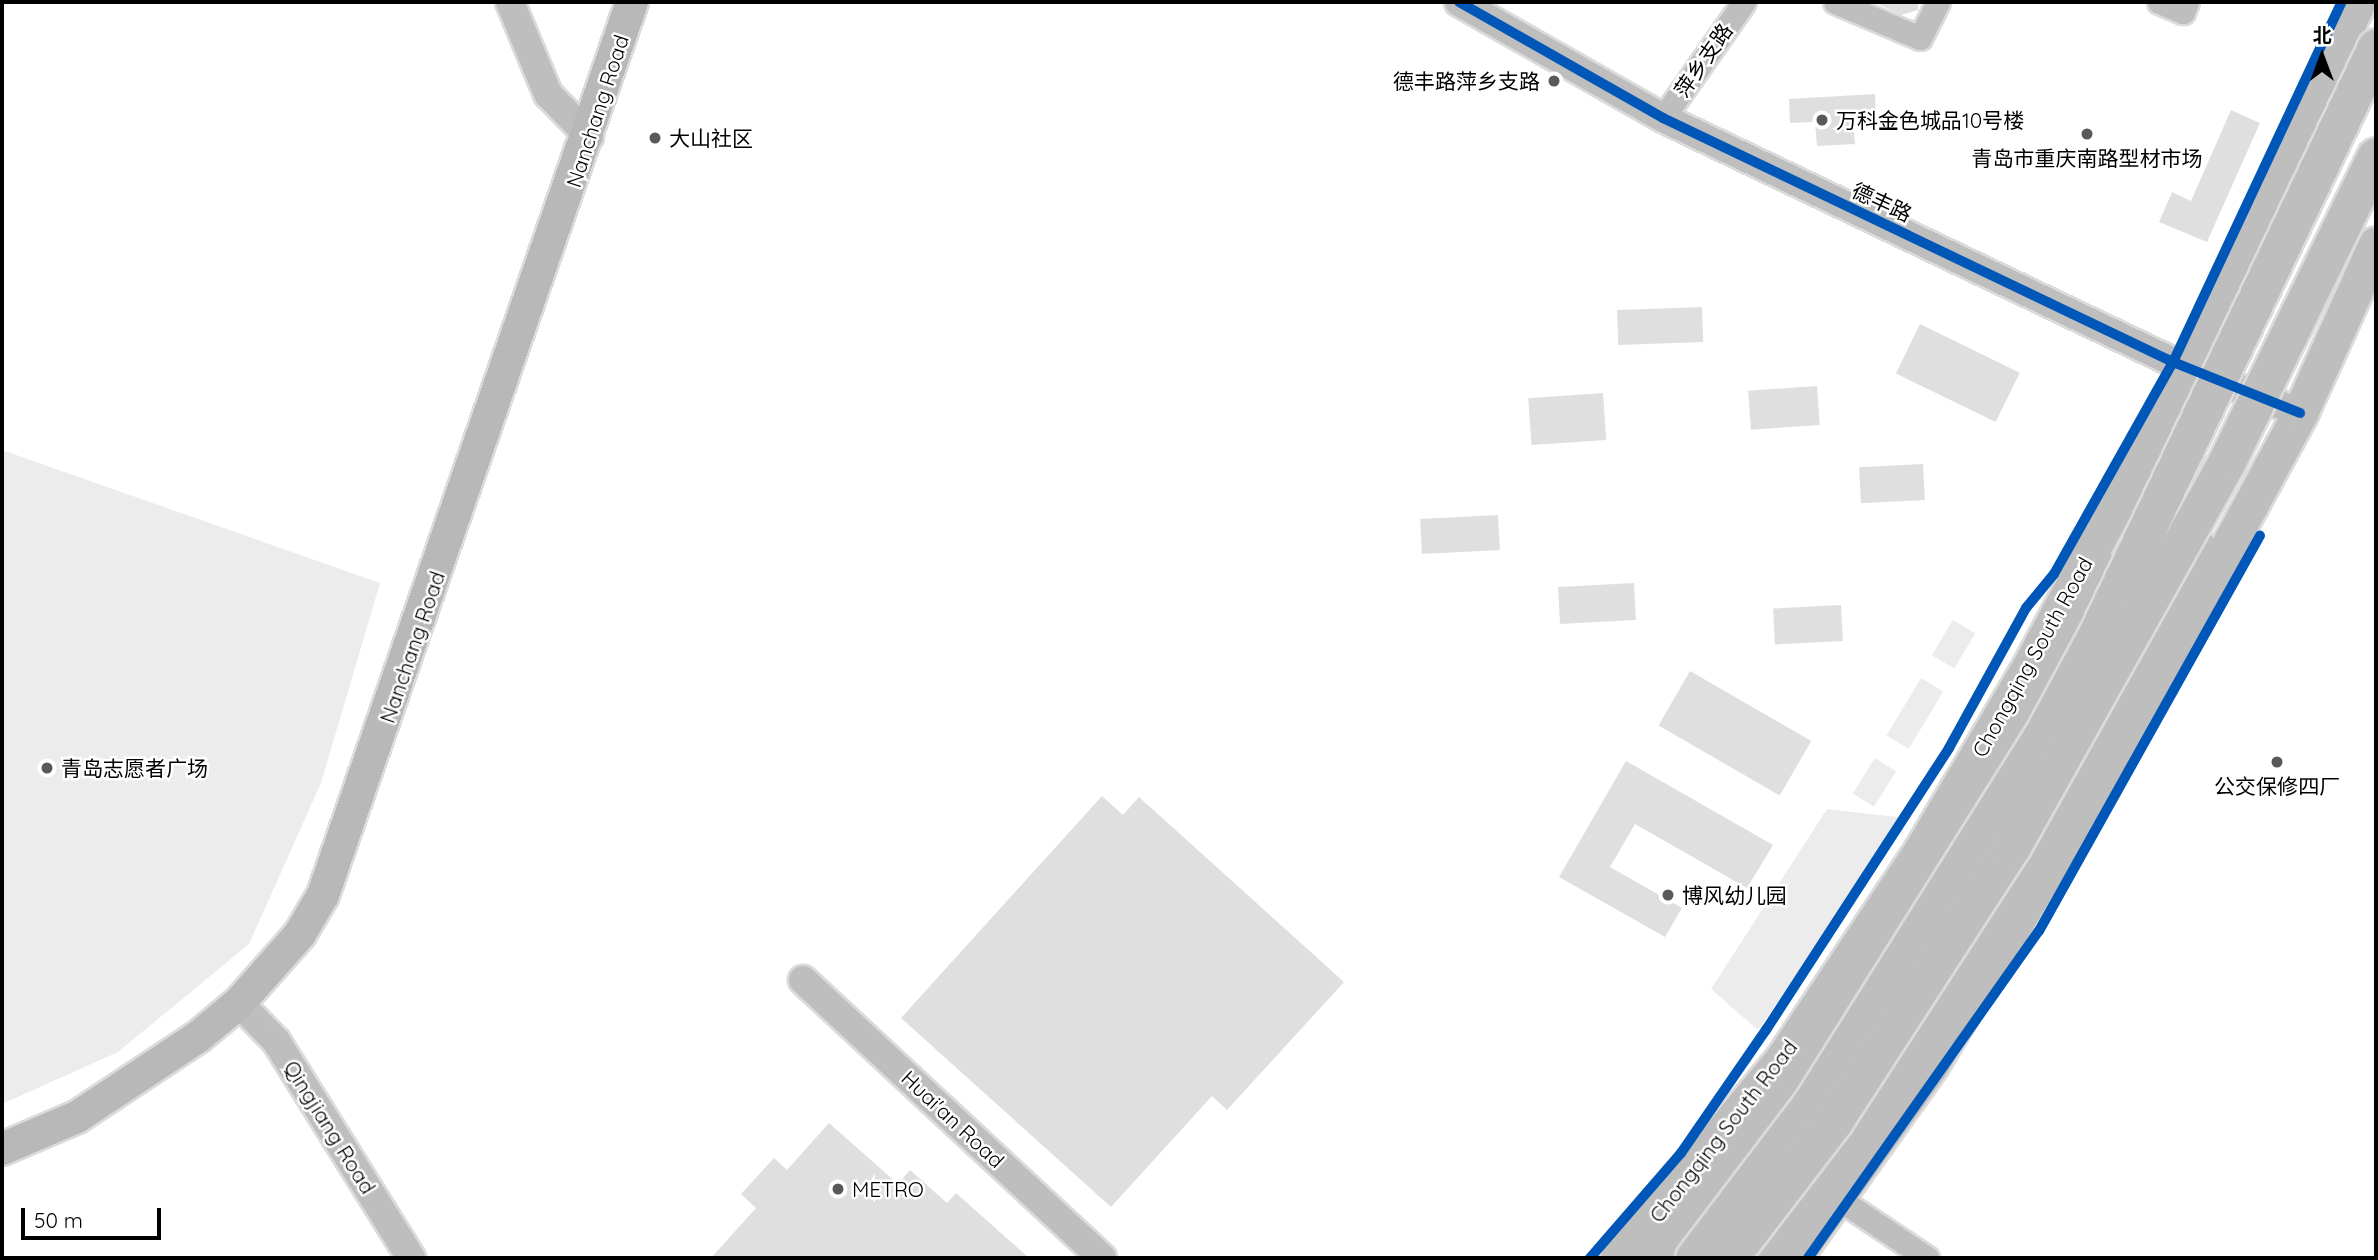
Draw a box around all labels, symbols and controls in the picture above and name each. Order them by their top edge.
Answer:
street label: 萍乡支路 [1669,18,1737,102]
north arrow [2287,21,2357,91]
text: 北 [2312,23,2332,47]
street label: Nanchang Road [560,32,634,190]
place label: 德丰路萍乡支路 [1393,68,1540,94]
marker: 德丰路萍乡支路 [1546,73,1562,89]
place label: 万科金色城品10号楼 [1836,107,2024,133]
marker: 万科金色城品10号楼 [1814,112,1830,128]
place label: 大山社区 [669,125,753,151]
marker: 青岛市重庆南路型材市场 [2079,126,2095,142]
marker: 大山社区 [647,130,663,146]
place label: 青岛市重庆南路型材市场 [1972,145,2202,171]
street label: 德丰路 [1848,177,1916,227]
street label: Chongqing South Road [1967,553,2097,761]
street label: Nanchang Road [374,568,450,726]
marker: 公交保修四厂 [2269,754,2285,770]
place label: 青岛志愿者广场 [61,755,208,781]
marker: 青岛志愿者广场 [39,760,55,776]
place label: 公交保修四厂 [2214,773,2340,799]
place label: 博风幼儿园 [1682,882,1787,908]
marker: 博风幼儿园 [1660,887,1676,903]
street label: Chongqing South Road [1644,1035,1802,1227]
street label: Qingjiang Road [279,1056,381,1198]
street label: Huai'an Road [896,1065,1010,1173]
place label: METRO [852,1176,924,1202]
marker: METRO [830,1181,846,1197]
scale bar [24,1194,164,1238]
text: 50 m [34,1207,83,1233]

